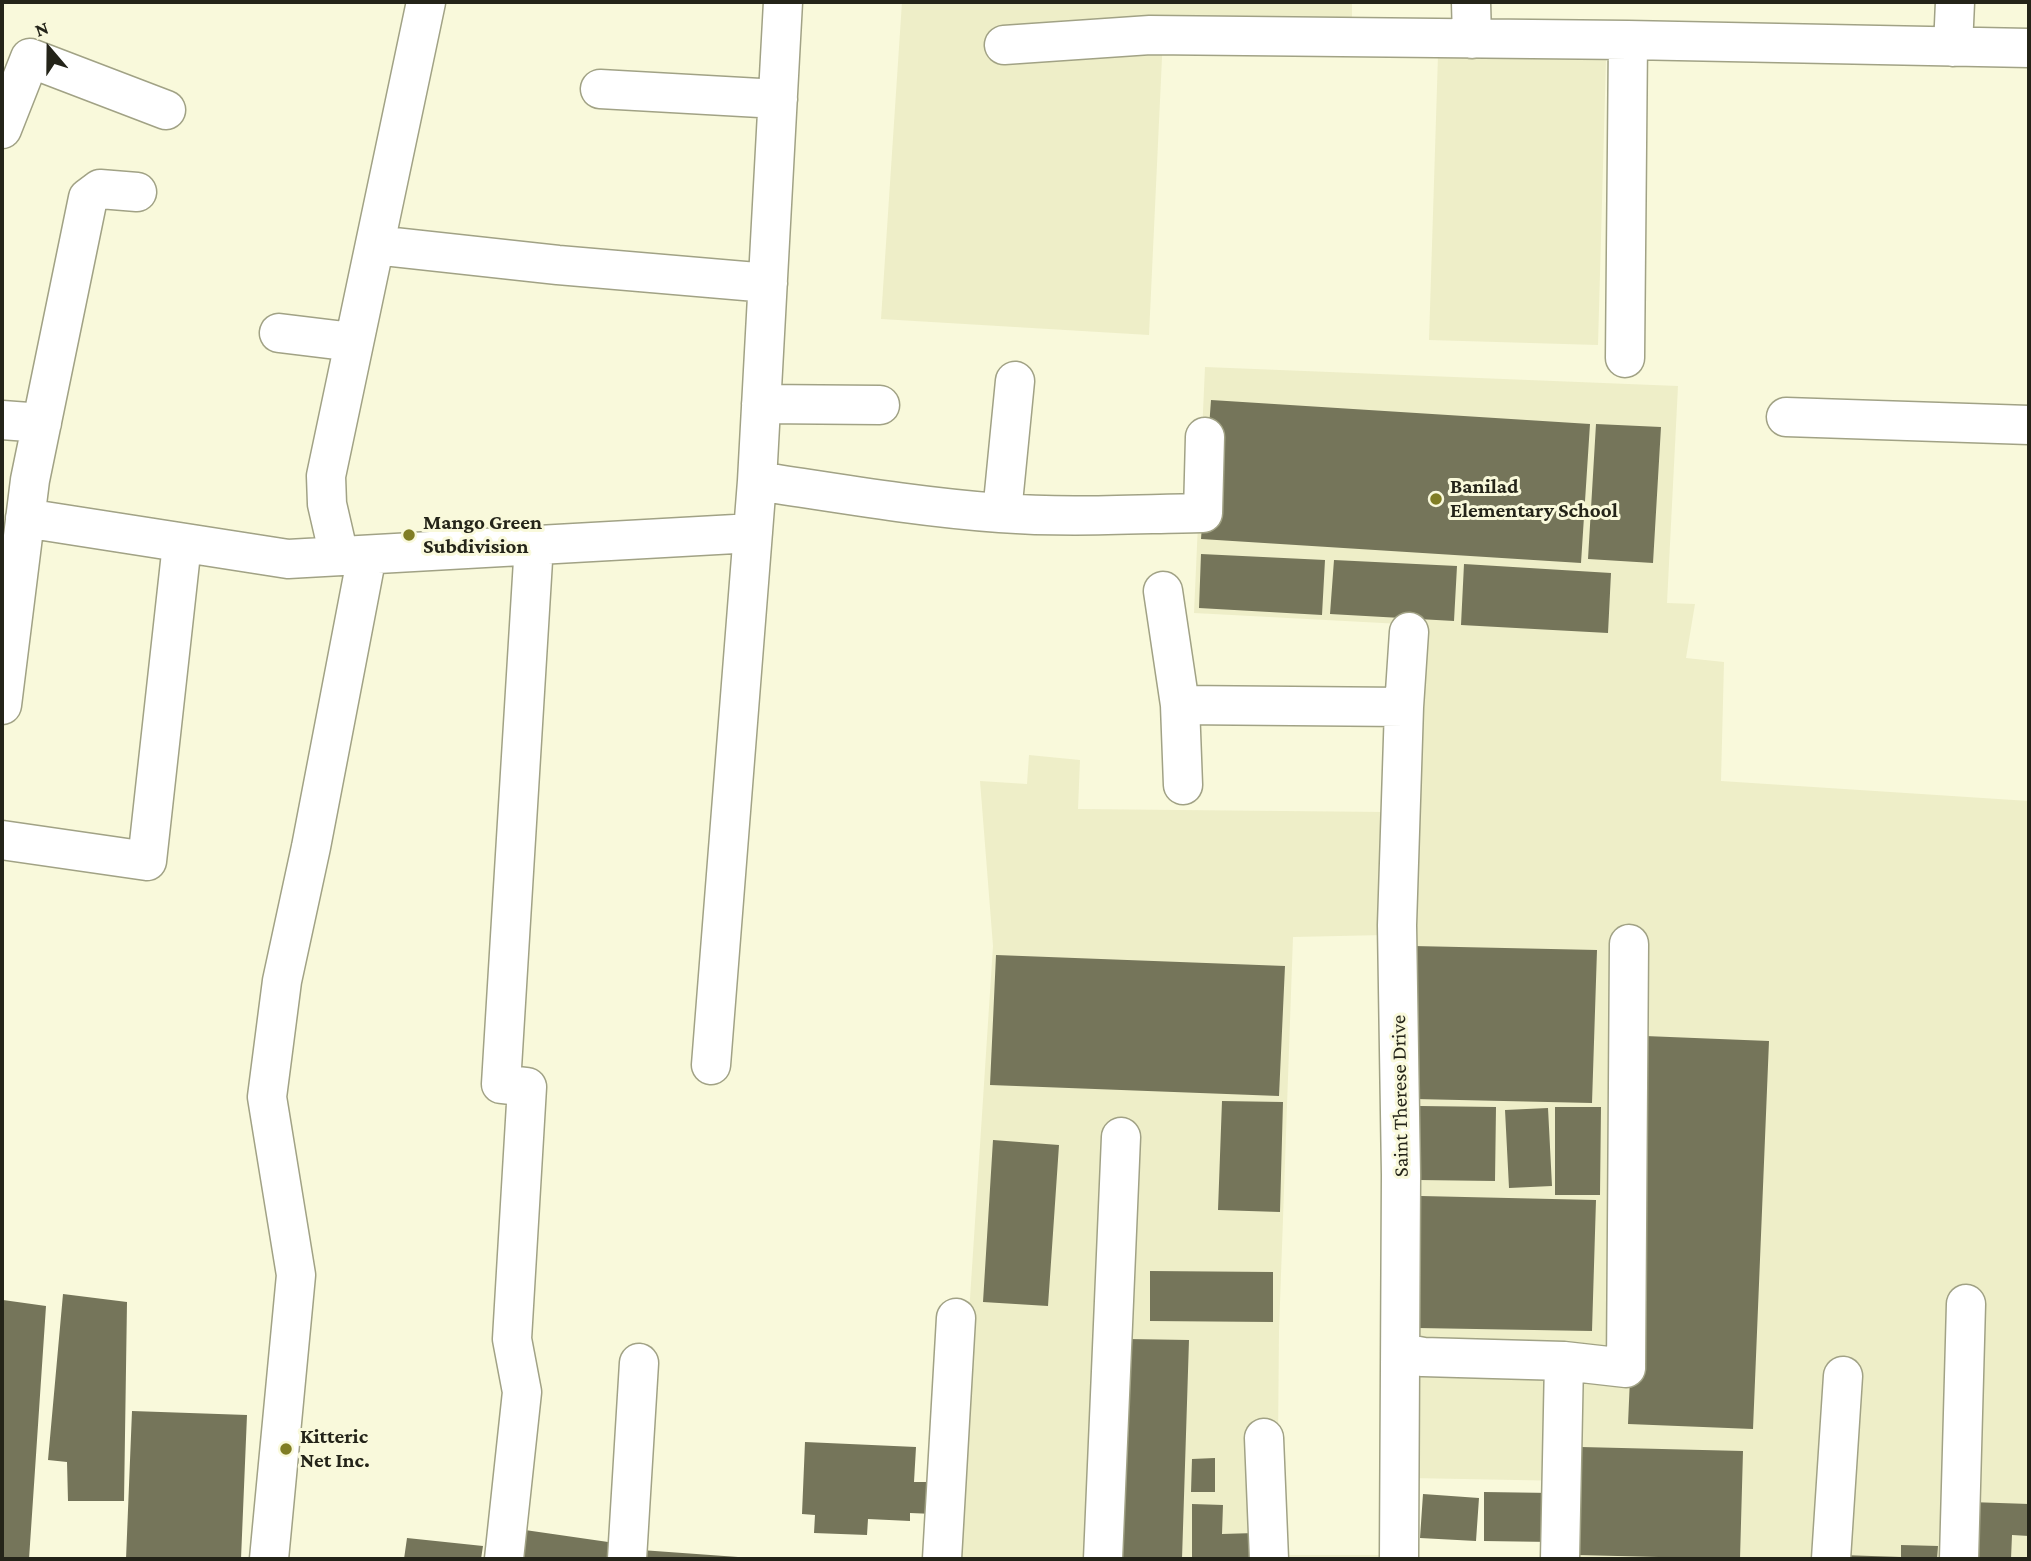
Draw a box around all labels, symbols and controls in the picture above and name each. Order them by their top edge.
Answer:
north arrow [14,14,84,84]
text: N [32,17,51,41]
place label: Banilad Elementary School [1450,474,1618,524]
marker: Banilad Elementary School [1428,491,1444,507]
place label: Mango Green Subdivision [423,510,542,560]
marker: Mango Green Subdivision [401,527,417,543]
street label: Saint Therese Drive [1386,1015,1414,1177]
place label: Kitteric Net Inc. [300,1424,370,1474]
marker: Kitteric Net Inc. [278,1441,294,1457]

